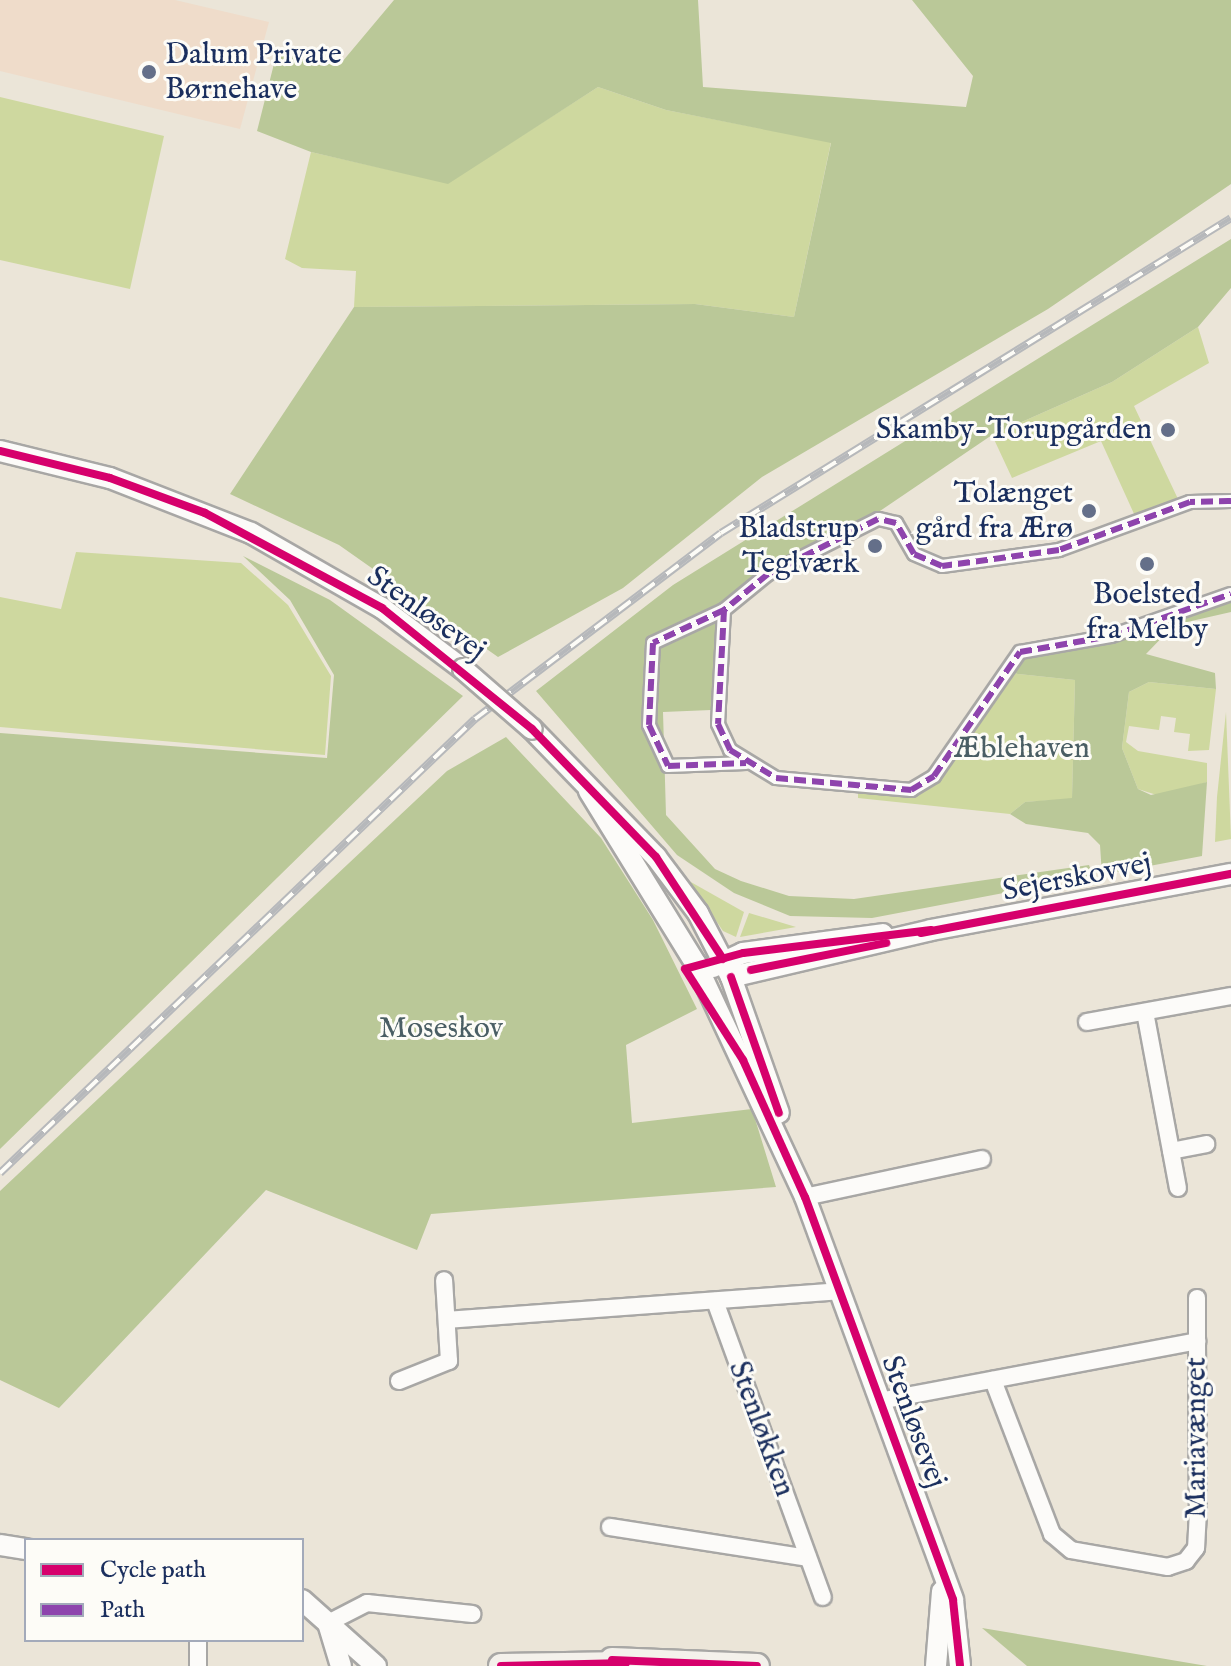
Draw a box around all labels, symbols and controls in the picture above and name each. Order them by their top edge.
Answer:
place label: Dalum Private Børnehave [165,37,342,108]
marker: Dalum Private Børnehave [140,63,158,81]
place label: Skamby-Torupgården [876,412,1152,448]
marker: Skamby-Torupgården [1159,421,1177,439]
place label: Tolænget gård fra Ærø [915,476,1073,546]
marker: Tolænget gård fra Ærø [1080,502,1098,520]
place label: Bladstrup Teglværk [738,511,859,582]
marker: Bladstrup Teglværk [866,537,884,555]
marker: Boelsted fra Melby [1138,555,1156,573]
street label: Stenløsevej [360,559,492,669]
place label: Boelsted fra Melby [1086,577,1208,648]
park label: Æblehaven [954,731,1090,767]
street label: Sejerskovvej [1000,846,1154,910]
park label: Moseskov [379,1011,503,1047]
street label: Stenløsevej [872,1351,954,1493]
street label: Stenløkken [720,1357,802,1501]
street label: Mariavænget [1179,1357,1215,1519]
legend [24,1538,304,1642]
text: Cycle path [100,1555,206,1586]
text: Path [100,1595,145,1626]

